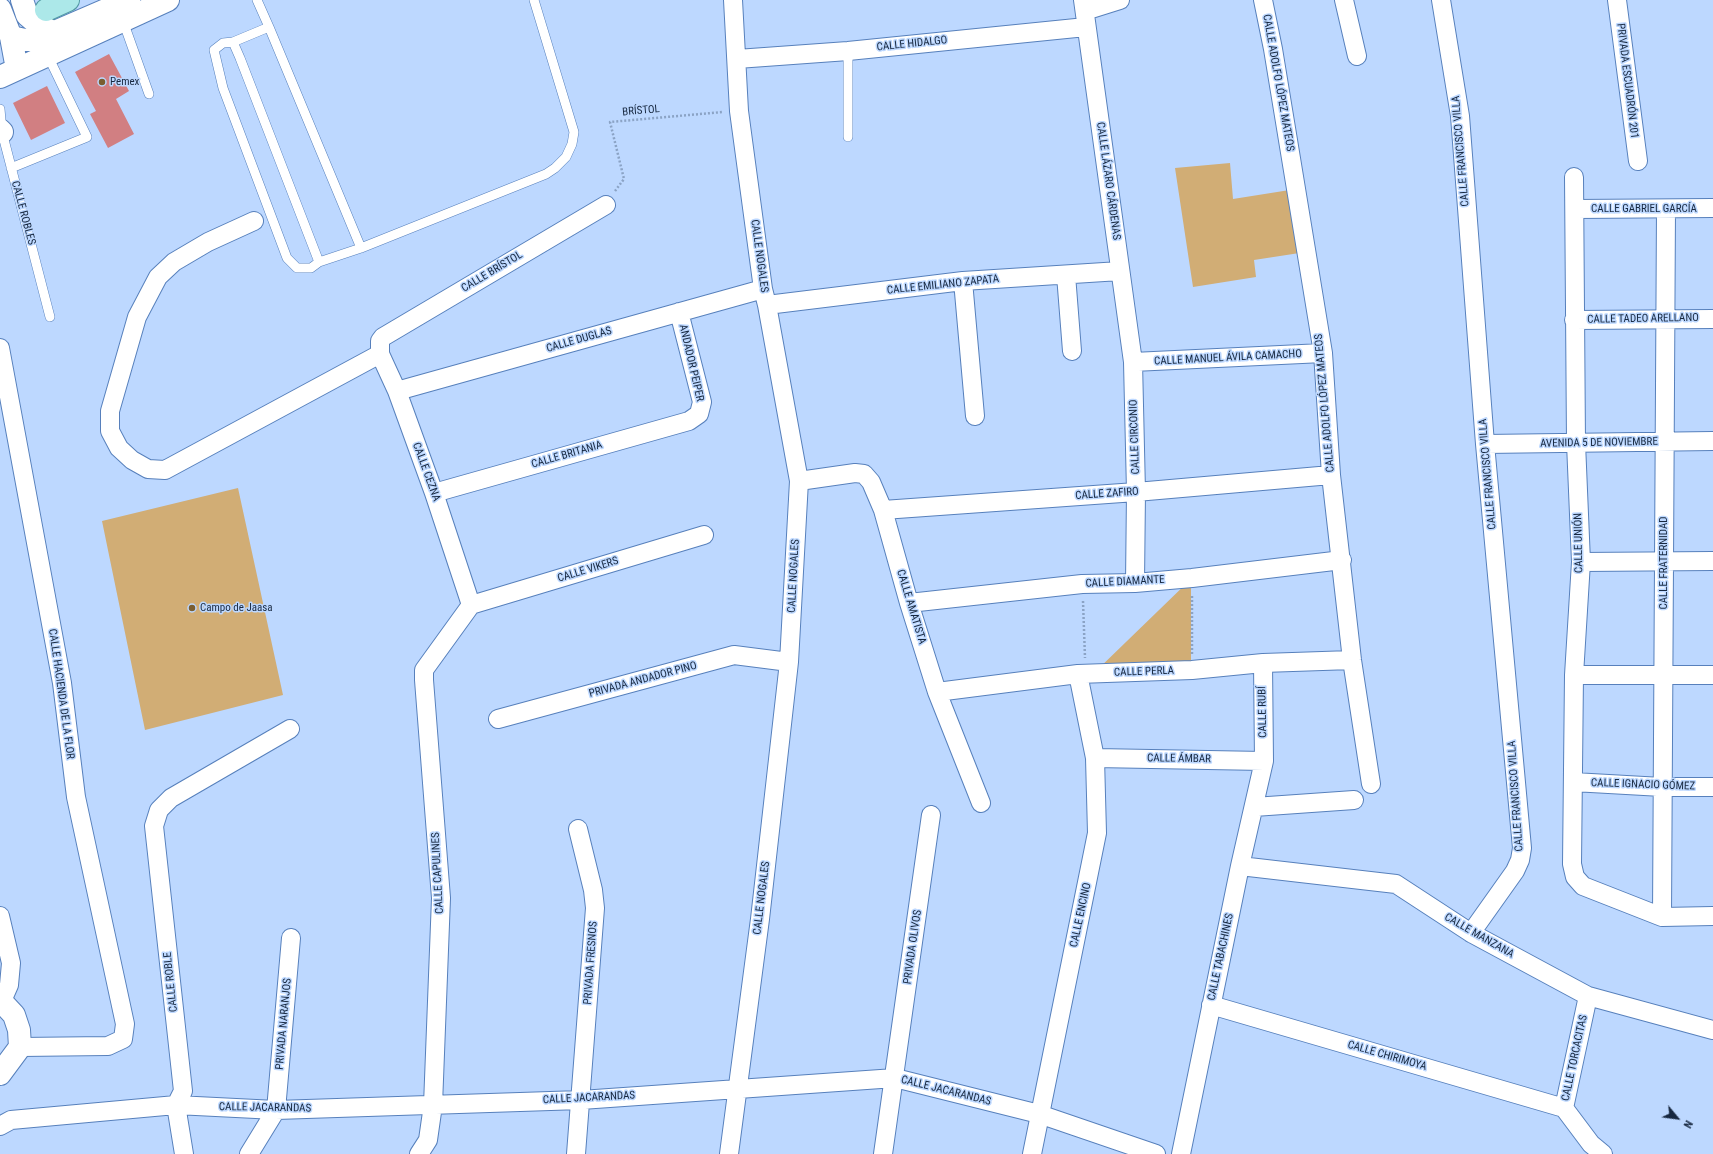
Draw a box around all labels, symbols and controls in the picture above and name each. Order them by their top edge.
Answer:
street label: CALLE ADOLFO LÓPEZ MATEOS [1259,13,1297,153]
street label: PRIVADA ESCUADRÓN 201 [1613,23,1641,139]
street label: CALLE HIDALGO [876,34,948,54]
place label: Pemex [110,75,139,89]
marker: Pemex [97,77,107,87]
street label: CALLE FRANCISCO VILLA [1450,95,1472,207]
street label: BRÍSTOL [622,103,660,119]
street label: CALLE LÁZARO CÁRDENAS [1093,121,1123,241]
street label: CALLE ROBLES [8,179,38,247]
street label: CALLE GABRIEL GARCÍA [1591,202,1697,216]
street label: CALLE NOGALES [747,219,771,293]
street label: CALLE BRÍSTOL [459,249,525,295]
street label: CALLE EMILIANO ZAPATA [886,273,1000,297]
street label: CALLE TADEO ARELLANO [1587,311,1699,327]
street label: ANDADOR PEIPER [676,323,706,403]
street label: CALLE DUGLAS [545,324,613,356]
street label: CALLE ADOLFO LÓPEZ MATEOS [1312,333,1338,473]
street label: CALLE MANUEL ÁVILA CAMACHO [1154,348,1302,368]
street label: CALLE CIRCONIO [1127,399,1143,475]
street label: CALLE FRANCISCO VILLA [1477,418,1499,530]
street label: AVENIDA 5 DE NOVIEMBRE [1540,435,1658,451]
street label: CALLE BRITANIA [530,439,604,471]
street label: CALLE CEZNA [409,441,443,503]
street label: CALLE ZAFIRO [1075,485,1139,503]
street label: CALLE UNIÓN [1572,513,1586,573]
street label: CALLE FRATERNIDAD [1657,516,1671,610]
street label: CALLE NOGALES [785,539,803,613]
street label: CALLE VIKERS [556,554,620,586]
street label: CALLE AMATISTA [893,568,929,646]
street label: CALLE DIAMANTE [1085,573,1165,591]
place label: Campo de Jaasa [200,601,273,615]
marker: Campo de Jaasa [187,603,197,613]
street label: CALLE HACIENDA DE LA FLOR [45,628,77,760]
street label: PRIVADA ANDADOR PINO [588,659,698,701]
street label: CALLE PERLA [1114,664,1174,680]
street label: CALLE RUBÍ [1256,686,1270,738]
street label: CALLE FRANCISCO VILLA [1506,740,1526,852]
street label: CALLE ÁMBAR [1147,752,1211,766]
street label: CALLE IGNACIO GÓMEZ [1591,777,1695,793]
street label: CALLE CAPULINES [429,832,447,914]
street label: CALLE NOGALES [751,861,773,935]
street label: CALLE ENCINO [1068,881,1094,949]
street label: PRIVADA OLIVOS [901,909,925,985]
street label: CALLE MANZANA [1442,911,1516,961]
street label: CALLE TABACHINES [1205,912,1237,1002]
street label: PRIVADA FRESNOS [582,921,600,1005]
street label: CALLE ROBLE [161,951,181,1013]
street label: PRIVADA NARANJOS [273,978,295,1070]
street label: CALLE TORCACITAS [1559,1014,1591,1102]
street label: CALLE CHIRIMOYA [1346,1038,1428,1074]
street label: CALLE JACARANDAS [900,1073,992,1109]
street label: CALLE JACARANDAS [543,1089,635,1107]
north arrow [1657,1098,1697,1138]
street label: CALLE JACARANDAS [219,1101,311,1115]
text: N [1681,1118,1695,1130]

